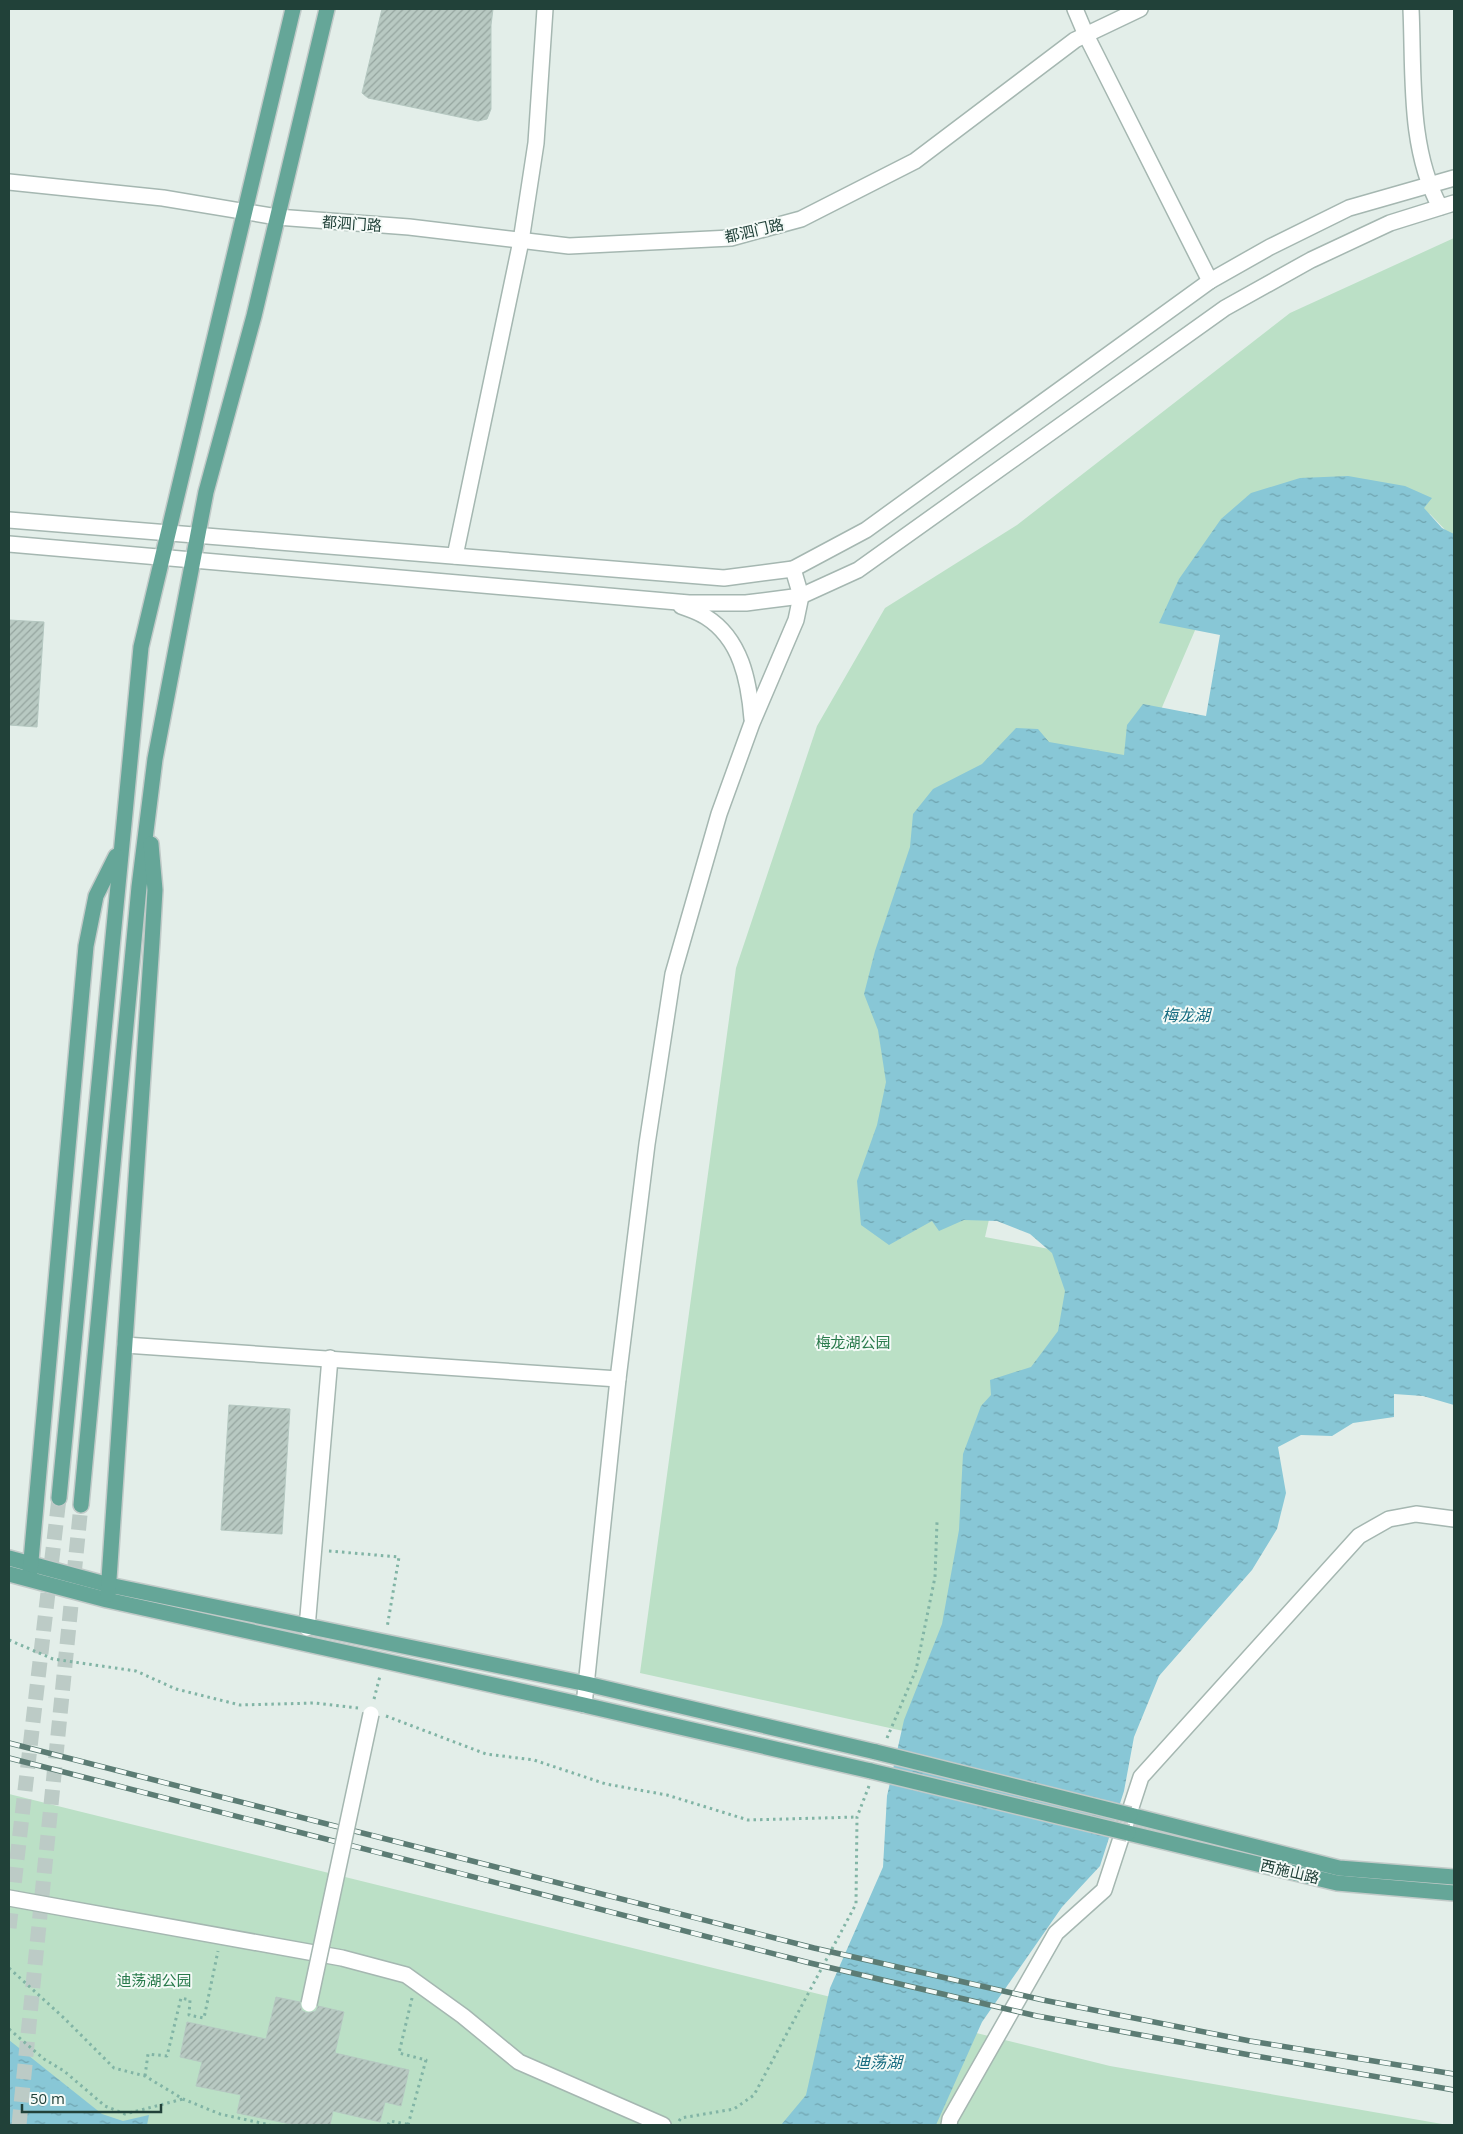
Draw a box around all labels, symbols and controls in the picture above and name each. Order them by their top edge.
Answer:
street label: 都泗门路 [321,211,383,235]
street label: 都泗门路 [723,214,785,246]
water label: 梅龙湖 [1162,1004,1213,1026]
park label: 梅龙湖公园 [815,1332,891,1352]
street label: 西施山路 [1259,1855,1321,1887]
park label: 迪荡湖公园 [116,1970,192,1990]
water label: 迪荡湖 [854,2051,905,2073]
scale bar [22,2082,161,2114]
text: 50 m [30,2088,65,2108]

